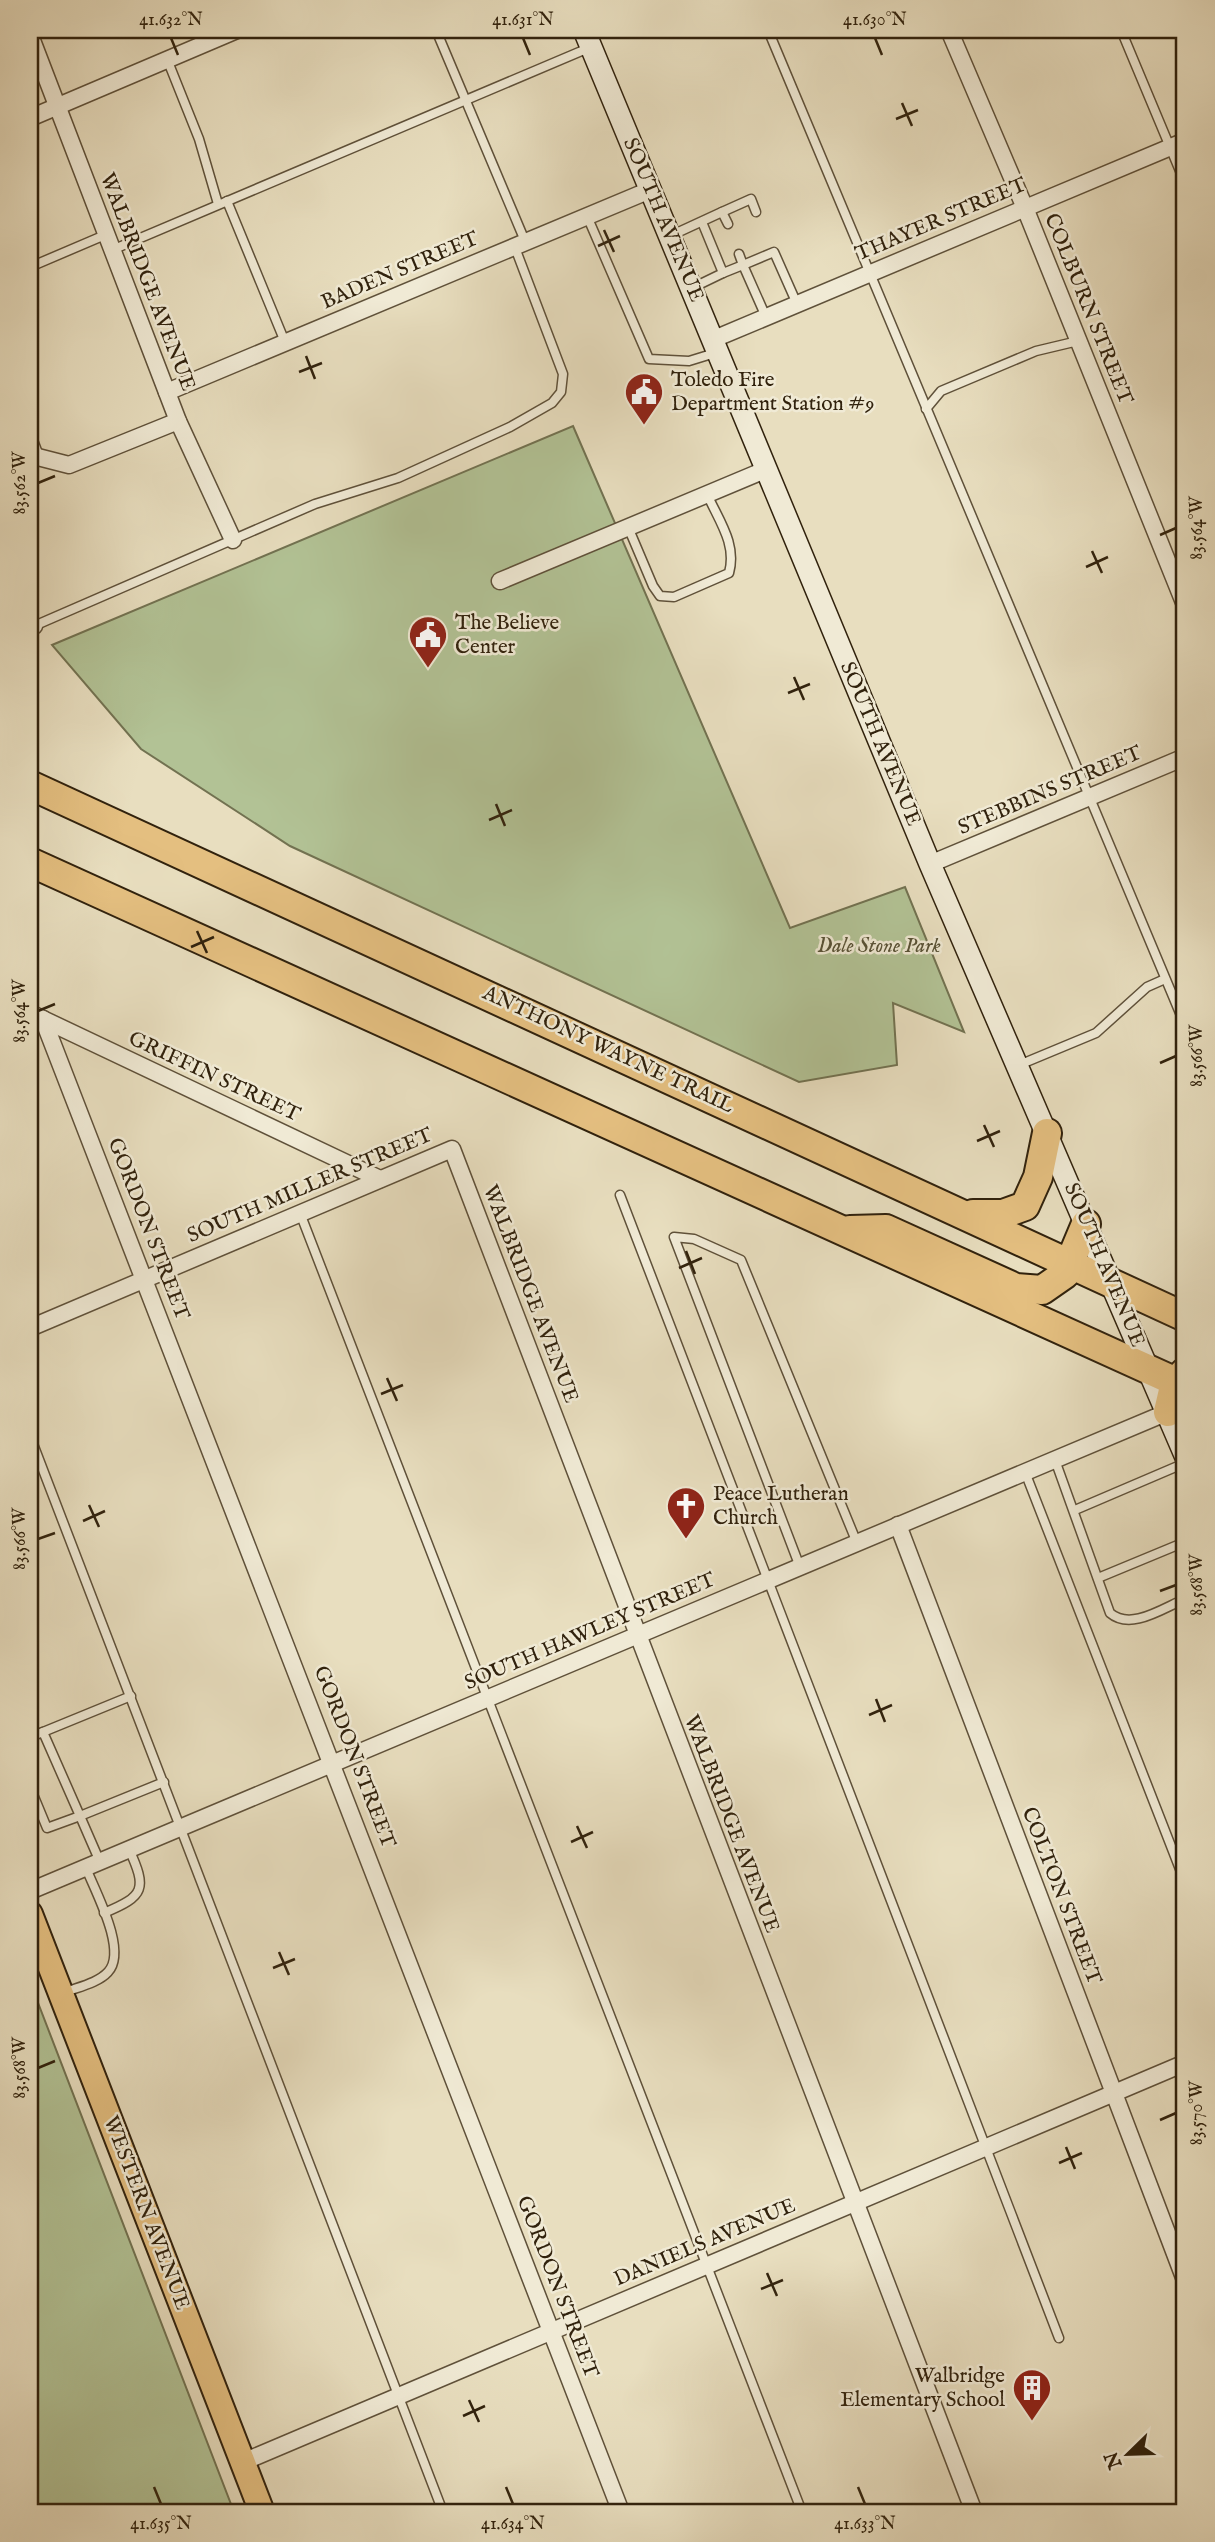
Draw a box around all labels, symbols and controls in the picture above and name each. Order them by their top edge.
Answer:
text: 41.632°N [139,9,203,32]
text: 41.631°N [492,9,554,32]
text: 41.630°N [843,9,907,32]
street label: SOUTH AVENUE [616,134,710,306]
street label: WALBRIDGE AVENUE [93,169,201,395]
street label: THAYER STREET [851,172,1031,268]
street label: COLBURN STREET [1037,210,1139,409]
street label: BADEN STREET [317,225,483,316]
place label: Toledo Fire Department Station #9 [671,367,874,418]
public building icon: Toledo Fire Department Station #9 [623,371,665,426]
text: 83.562°W [9,451,32,515]
text: 83.564°W [1186,495,1209,560]
place label: The Believe Center [455,610,559,661]
public building icon: The Believe Center [407,614,449,669]
street label: SOUTH AVENUE [833,658,927,830]
street label: STEBBINS STREET [954,740,1146,842]
park label: Dale Stone Park [817,933,941,960]
text: 83.564°W [9,978,32,1043]
street label: ANTHONY WAYNE TRAIL [477,979,738,1120]
text: 83.566°W [1186,1024,1209,1087]
street label: GRIFFIN STREET [124,1025,305,1129]
street label: SOUTH MILLER STREET [183,1122,437,1250]
street label: GORDON STREET [101,1134,195,1324]
street label: SOUTH AVENUE [1057,1179,1151,1351]
street label: WALBRIDGE AVENUE [476,1181,584,1407]
place label: Peace Lutheran Church [713,1481,849,1532]
church icon: Peace Lutheran Church [665,1485,707,1540]
text: 83.566°W [9,1507,32,1570]
text: 83.568°W [1186,1553,1209,1616]
street label: SOUTH HAWLEY STREET [461,1567,720,1697]
street label: GORDON STREET [307,1662,401,1852]
street label: WALBRIDGE AVENUE [677,1711,785,1937]
street label: COLTON STREET [1015,1804,1107,1989]
text: 83.568°W [9,2036,32,2099]
text: 83.570°W [1186,2080,1209,2145]
street label: WESTERN AVENUE [97,2112,195,2314]
street label: GORDON STREET [510,2192,604,2382]
street label: DANIELS AVENUE [610,2193,800,2293]
place label: Walbridge Elementary School [840,2363,1005,2414]
building icon: Walbridge Elementary School [1011,2367,1053,2422]
north arrow [1092,2420,1162,2490]
text: N [1100,2447,1129,2473]
text: 41.635°N [130,2513,192,2536]
text: 41.634°N [481,2513,545,2536]
text: 41.633°N [834,2513,896,2536]

